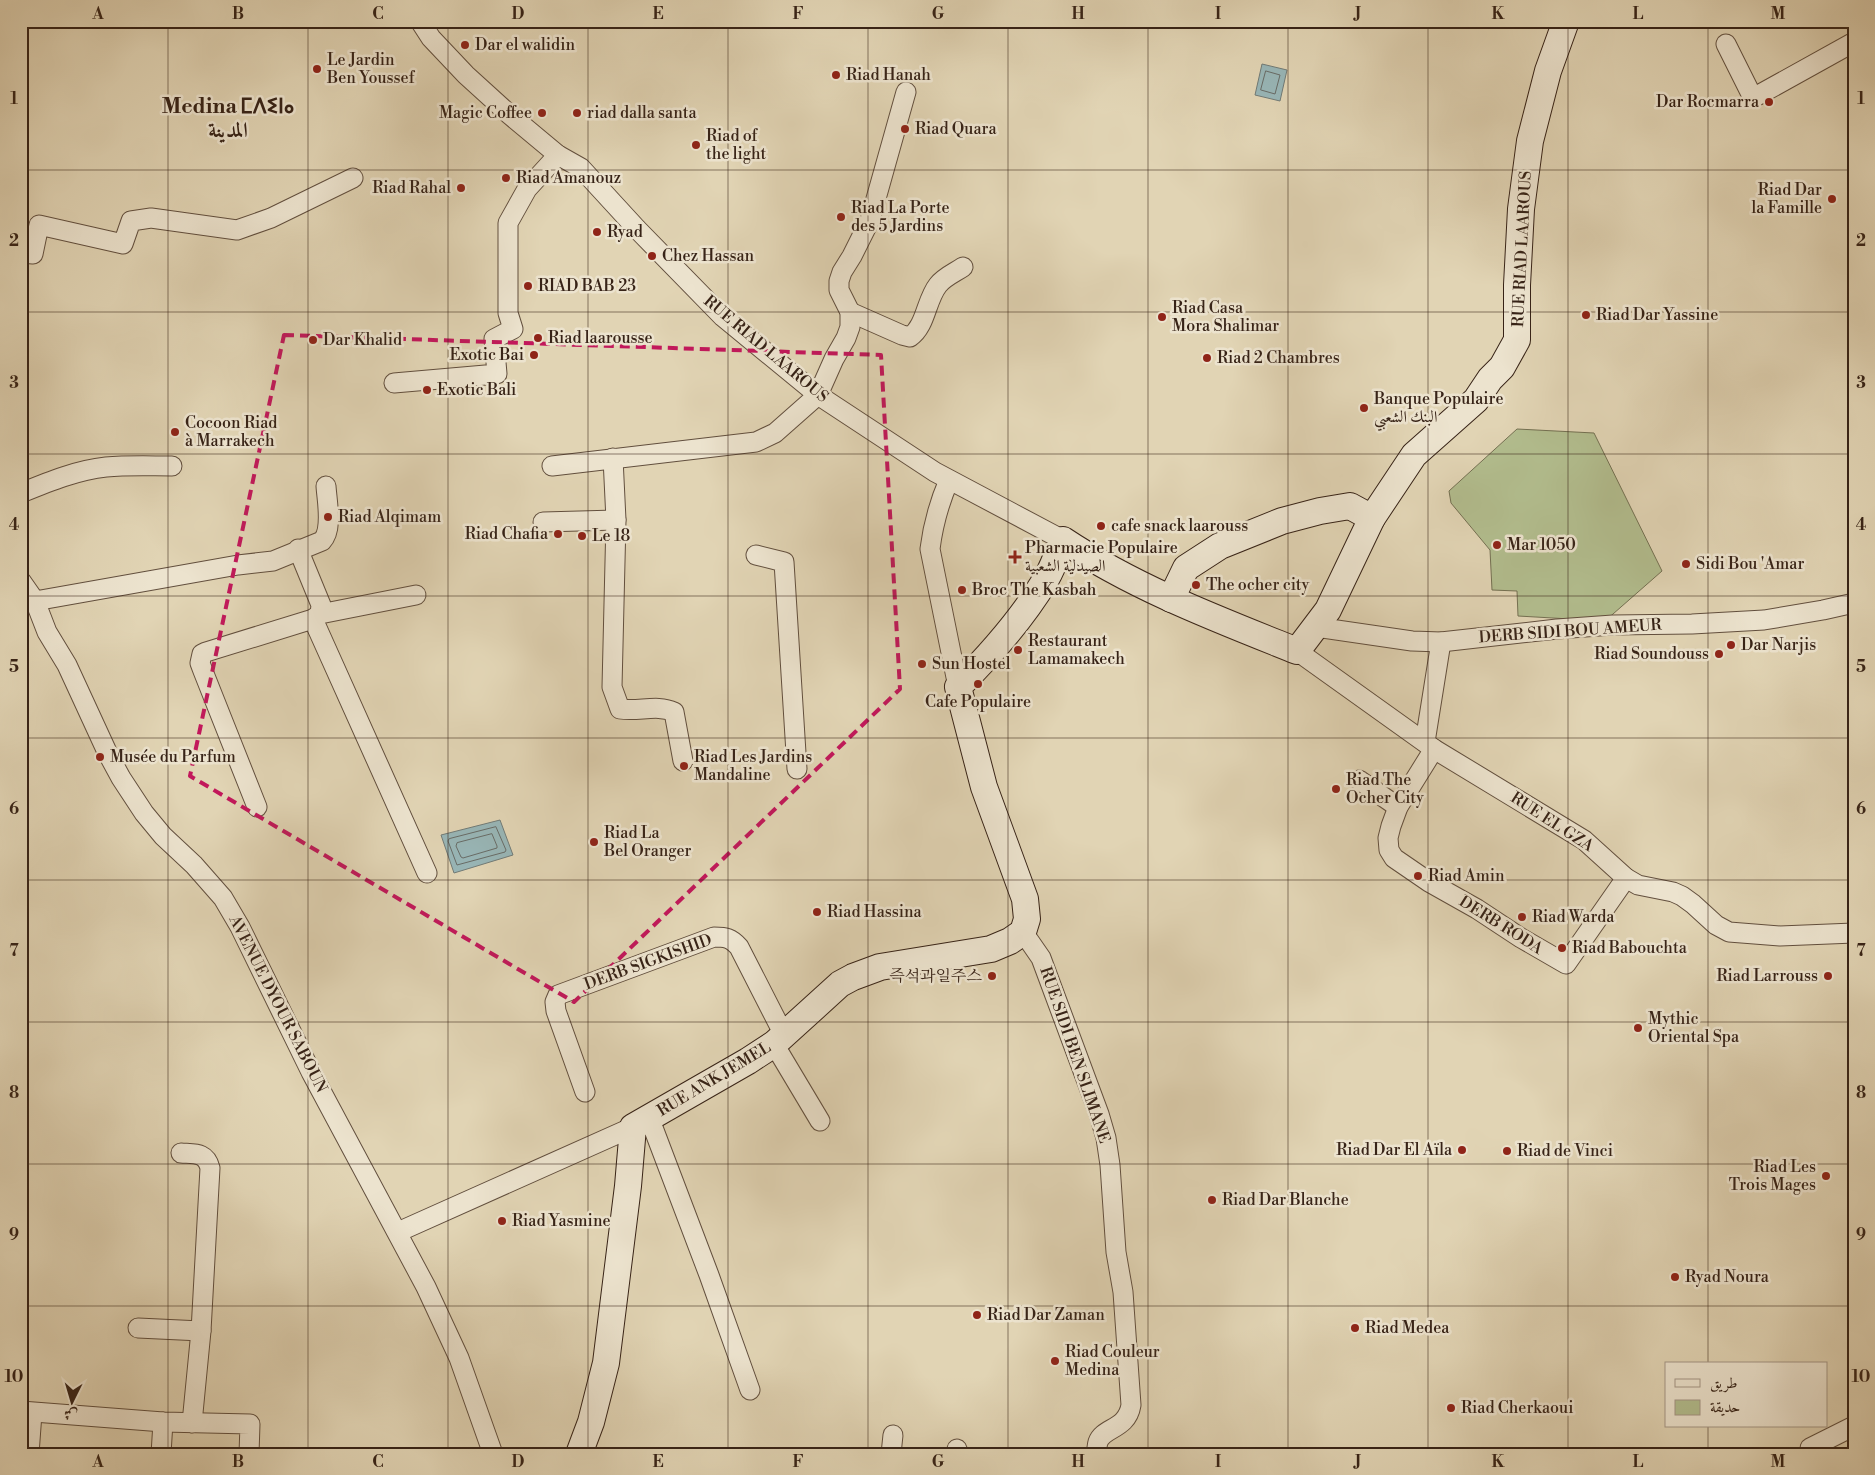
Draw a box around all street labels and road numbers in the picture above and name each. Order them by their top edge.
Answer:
street label: RUE RIAD LAAROUS [1508,170,1536,328]
street label: RUE RIAD LAAROUS [700,291,832,407]
street label: DERB SIDI BOU AMEUR [1478,615,1663,647]
street label: RUE EL GZA [1507,788,1598,857]
street label: DERB RODA [1455,891,1547,959]
street label: AVENUE DYOUR SABOUN [224,911,332,1096]
street label: DERB SIGKISHID [581,930,715,994]
street label: RUE SIDI BEN SLIMANE [1035,964,1115,1146]
street label: RUE ANK JEMEL [654,1037,775,1121]

